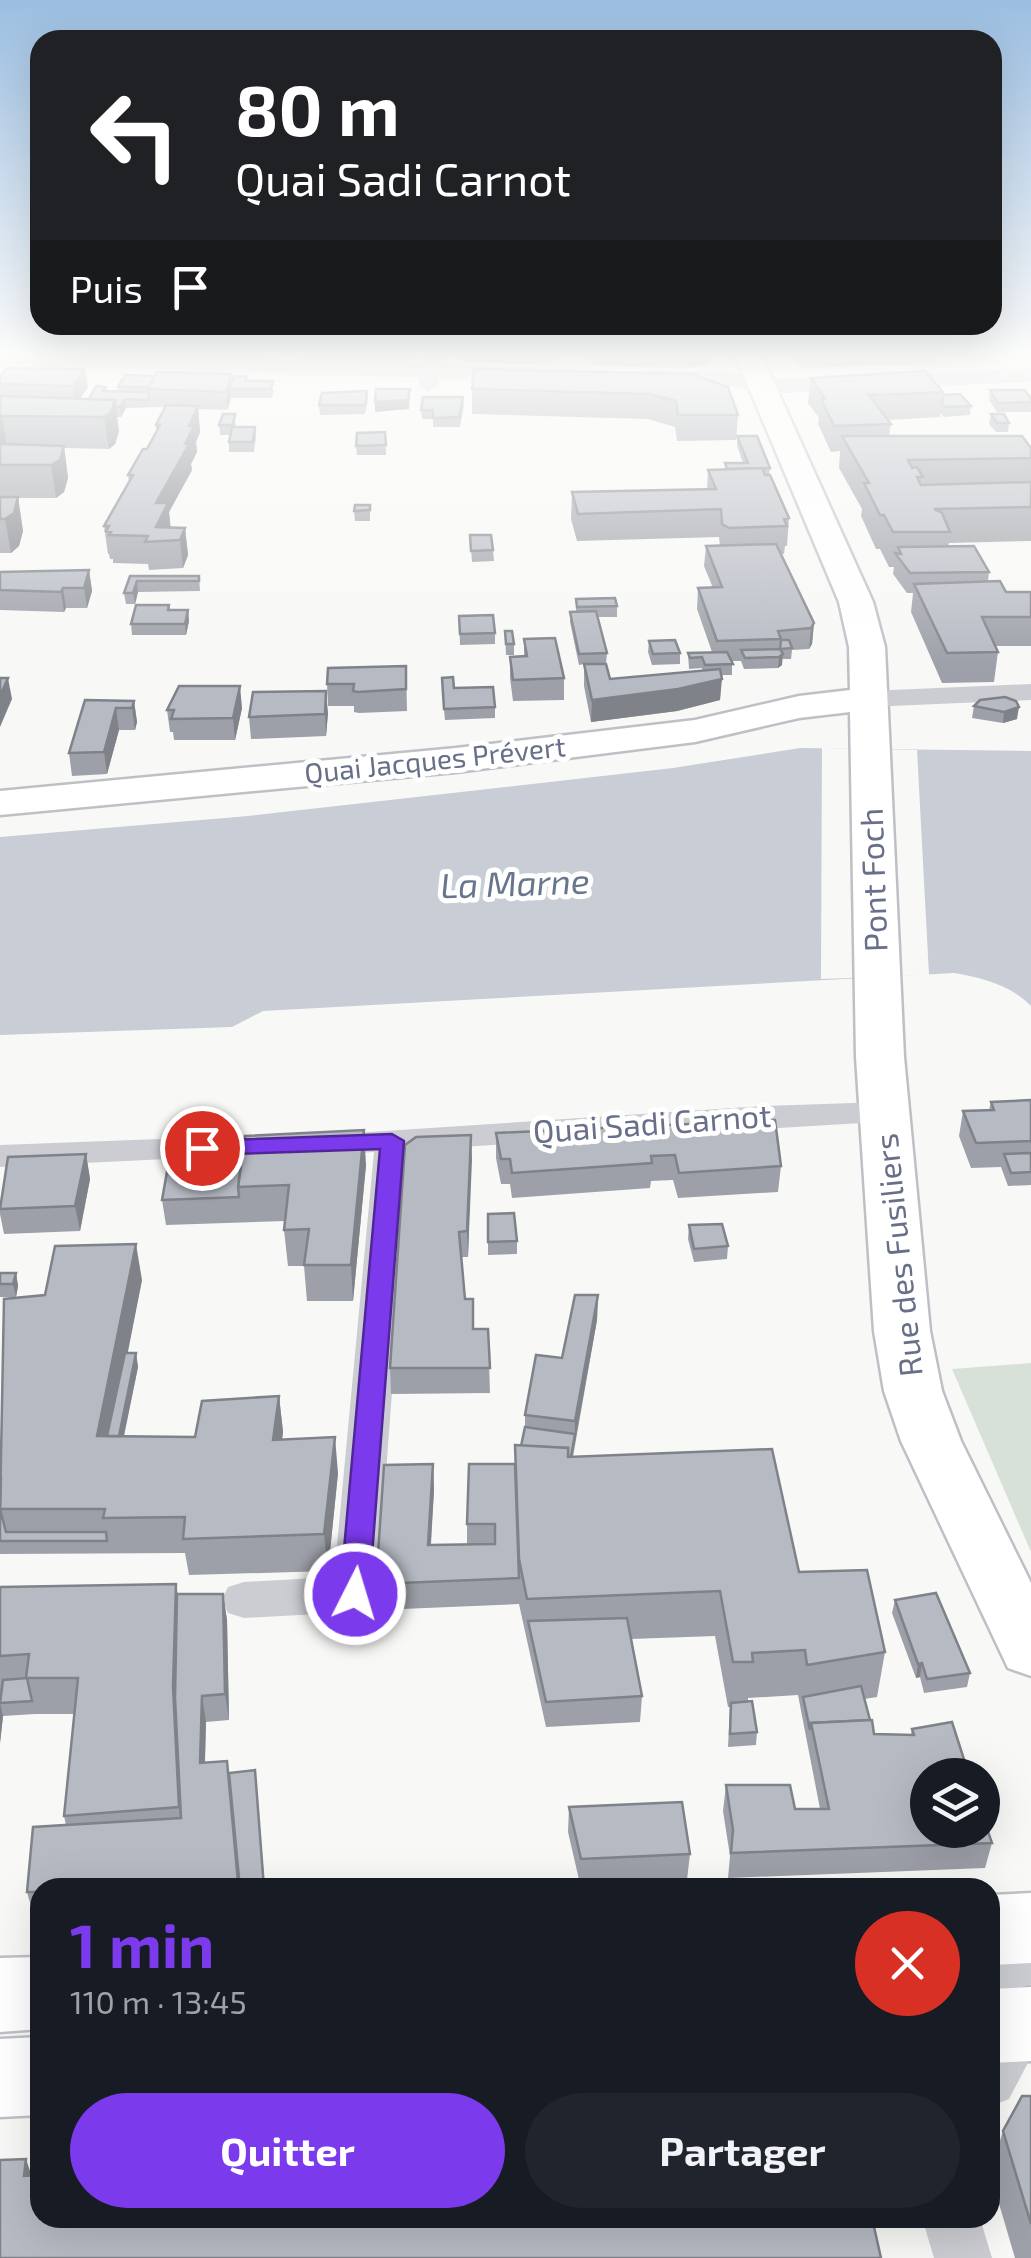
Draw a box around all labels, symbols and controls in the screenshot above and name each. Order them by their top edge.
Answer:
text: 80 m [235,66,400,150]
icon: left [70,70,200,200]
text: Quai Sadi Carnot [235,151,571,205]
icon: arrive [163,260,218,315]
text: Puis [70,265,143,311]
street label: Quai Jacques Prévert [303,728,567,790]
street label: Pont Foch [851,807,894,953]
water label: La Marne [440,858,590,906]
street label: Quai Sadi Carnot [531,1095,772,1150]
pin [160,1106,245,1191]
icon: arrive [175,1121,230,1176]
street label: Rue des Fusiliers [865,1132,929,1379]
position arrow [303,1542,407,1646]
map controls [910,1758,1000,1848]
button: layers [910,1758,1000,1848]
text: 1 min [70,1908,214,1980]
button: close [855,1911,960,2016]
text: 110 m · 13:45 [70,1982,247,2020]
button: Quitter [70,2093,505,2208]
button: Partager [525,2093,960,2208]

